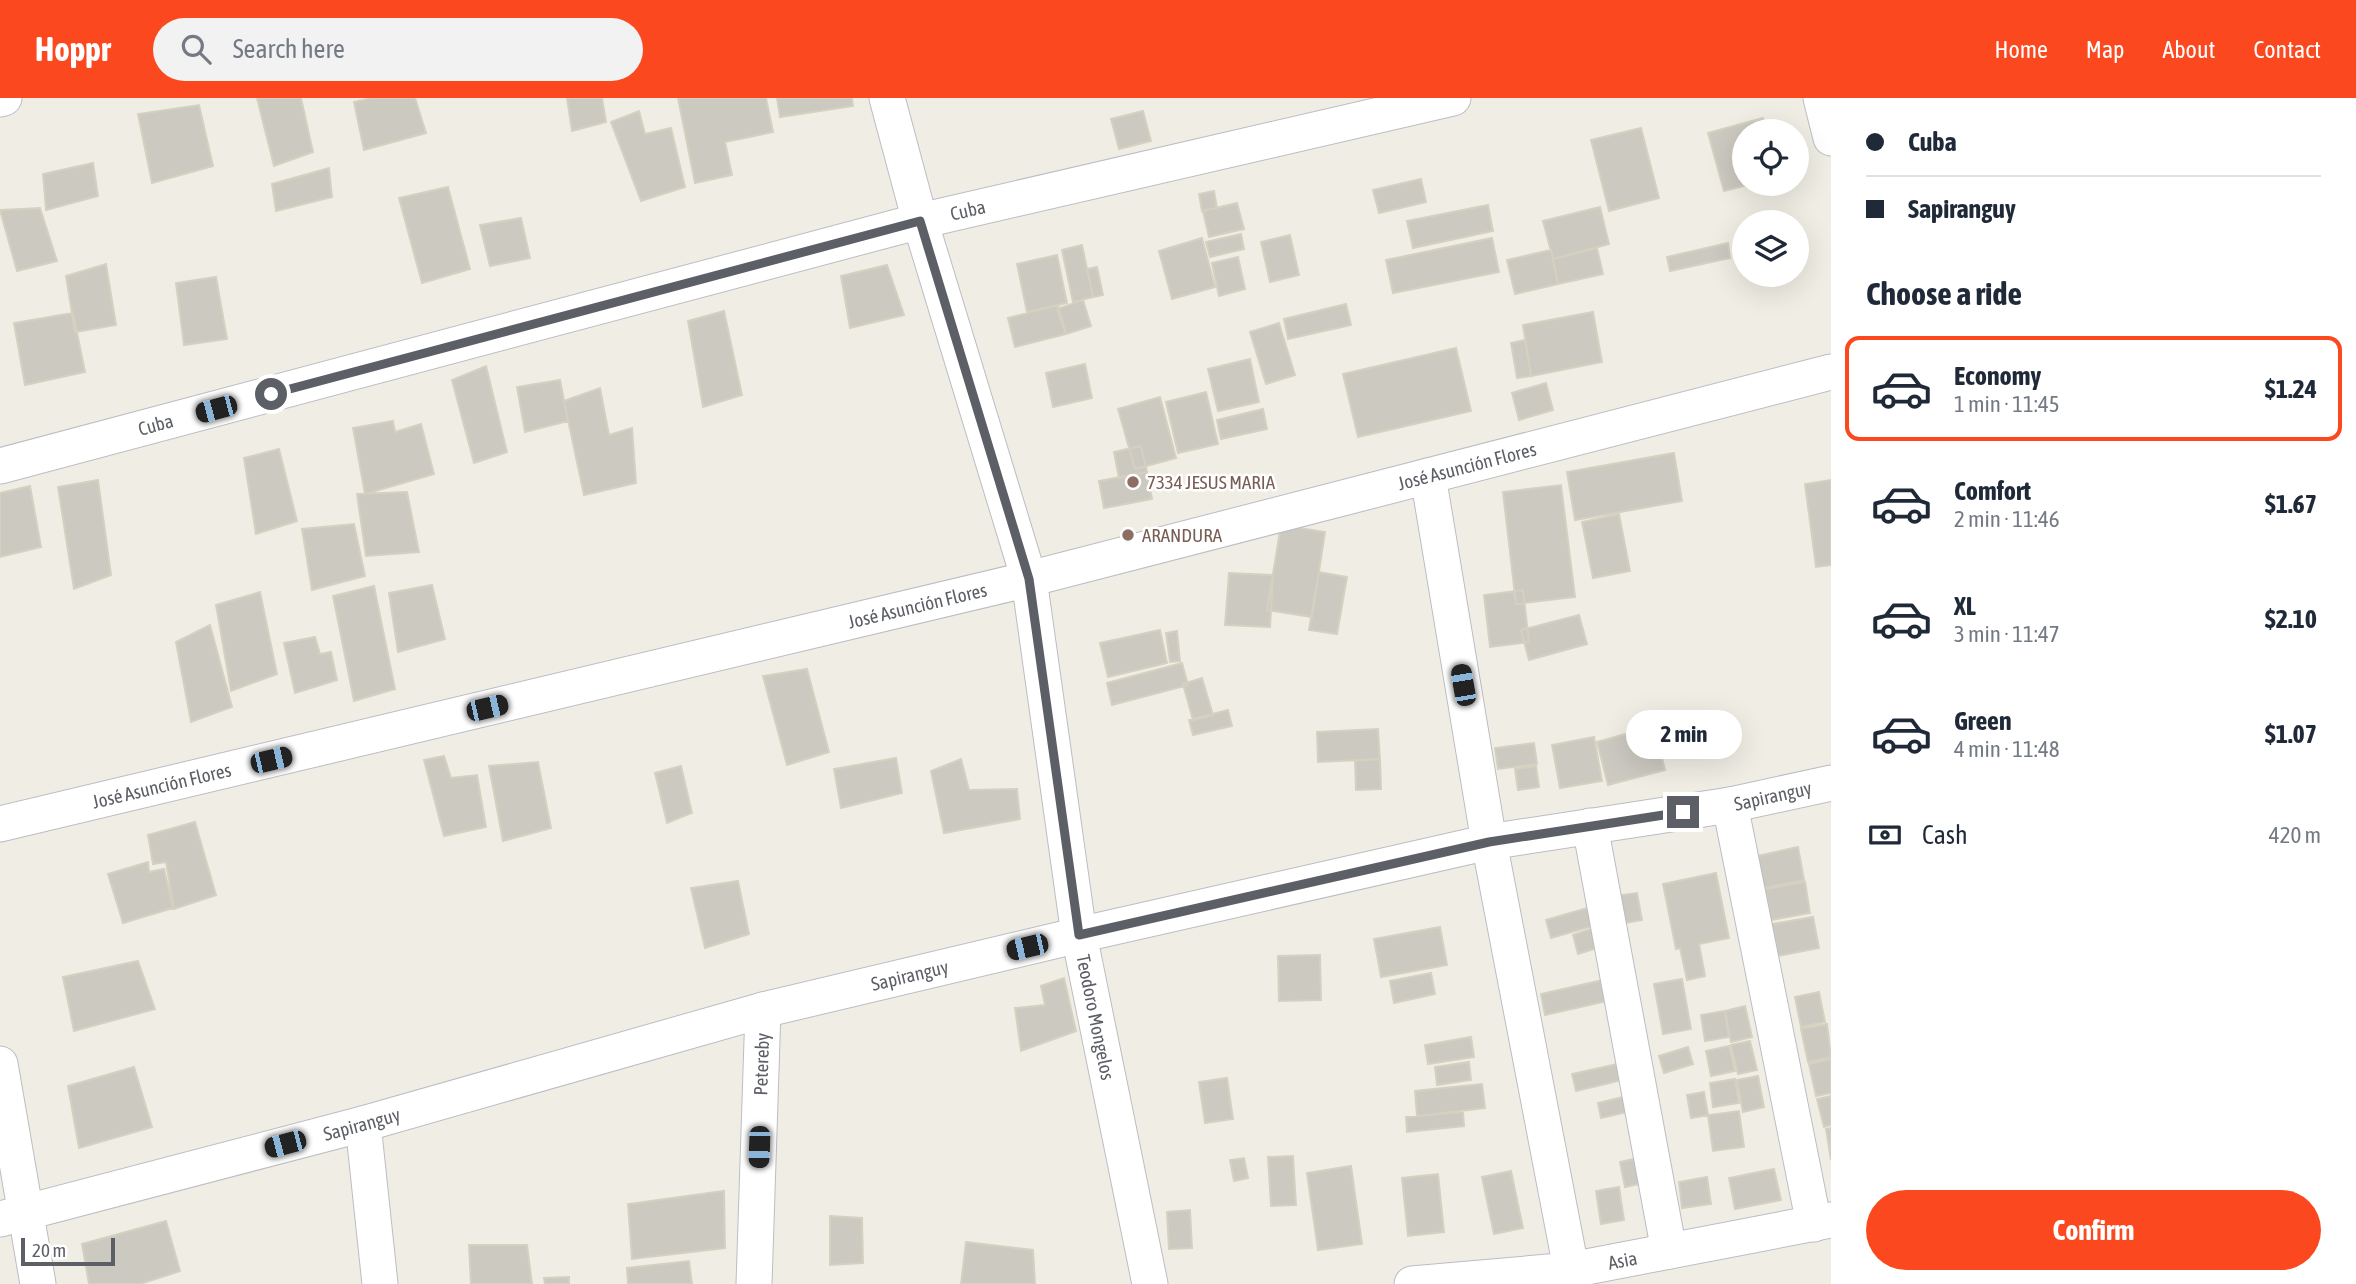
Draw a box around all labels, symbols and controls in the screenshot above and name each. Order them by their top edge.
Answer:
search box [153,18,643,81]
text: Hoppr [35,30,111,68]
icon: search [177,30,215,68]
text: Search here [233,34,345,64]
text: Home [1994,36,2048,63]
text: Map [2086,36,2124,63]
text: About [2162,36,2215,63]
text: Contact [2253,36,2321,63]
map controls [1732,119,1809,287]
button: locate [1732,119,1809,196]
text: Cuba [1908,127,1957,157]
text: Sapiranguy [1908,194,2016,224]
street label: Cuba [948,195,988,225]
button: layers [1732,210,1809,287]
text: Choose a ride [1866,275,2022,312]
icon: car [1870,357,1933,420]
text: Economy [1954,361,2041,391]
text: $1.24 [2265,374,2317,404]
route start [255,378,287,410]
text: 1 min · 11:45 [1954,391,2060,417]
car [193,393,240,425]
street label: Cuba [136,409,176,440]
street label: José Asunción Flores [1395,438,1539,494]
place label: 7334 JESUS MARIA [1147,471,1276,493]
icon: car [1870,472,1933,535]
marker: 7334 JESUS MARIA [1125,474,1141,490]
text: Comfort [1954,476,2031,506]
text: $1.67 [2265,489,2317,519]
text: 2 min · 11:46 [1954,506,2060,532]
place label: ARANDURA [1142,524,1223,546]
marker: ARANDURA [1120,527,1136,543]
street label: José Asunción Flores [846,578,989,633]
icon: car [1870,587,1933,650]
text: XL [1954,591,1976,621]
text: $2.10 [2265,604,2317,634]
text: 3 min · 11:47 [1954,621,2060,647]
car [1450,662,1477,708]
car [465,693,510,723]
icon: car [1870,702,1933,765]
text: Green [1954,706,2012,736]
callout: 2 min [1625,710,1741,760]
text: $1.07 [2265,719,2317,749]
text: 2 min [1661,721,1707,747]
text: 4 min · 11:48 [1954,736,2060,762]
car [249,745,294,775]
street label: José Asunción Flores [90,758,233,813]
street label: Sapiranguy [1732,777,1814,815]
route end [1667,796,1699,828]
icon: cash [1866,816,1904,854]
text: Cash [1922,820,1968,850]
text: 420 m [2269,822,2321,848]
car [1005,932,1050,962]
street label: Teodoro Mongelos [1072,953,1119,1082]
street label: Sapiranguy [869,955,951,995]
street label: Petereby [749,1032,773,1096]
street label: Sapiranguy [321,1103,403,1145]
car [748,1126,771,1168]
car [262,1128,309,1160]
button: Confirm [1866,1190,2321,1270]
scale bar [21,1235,116,1267]
text: 20 m [32,1239,66,1261]
street label: Asia [1606,1247,1639,1274]

